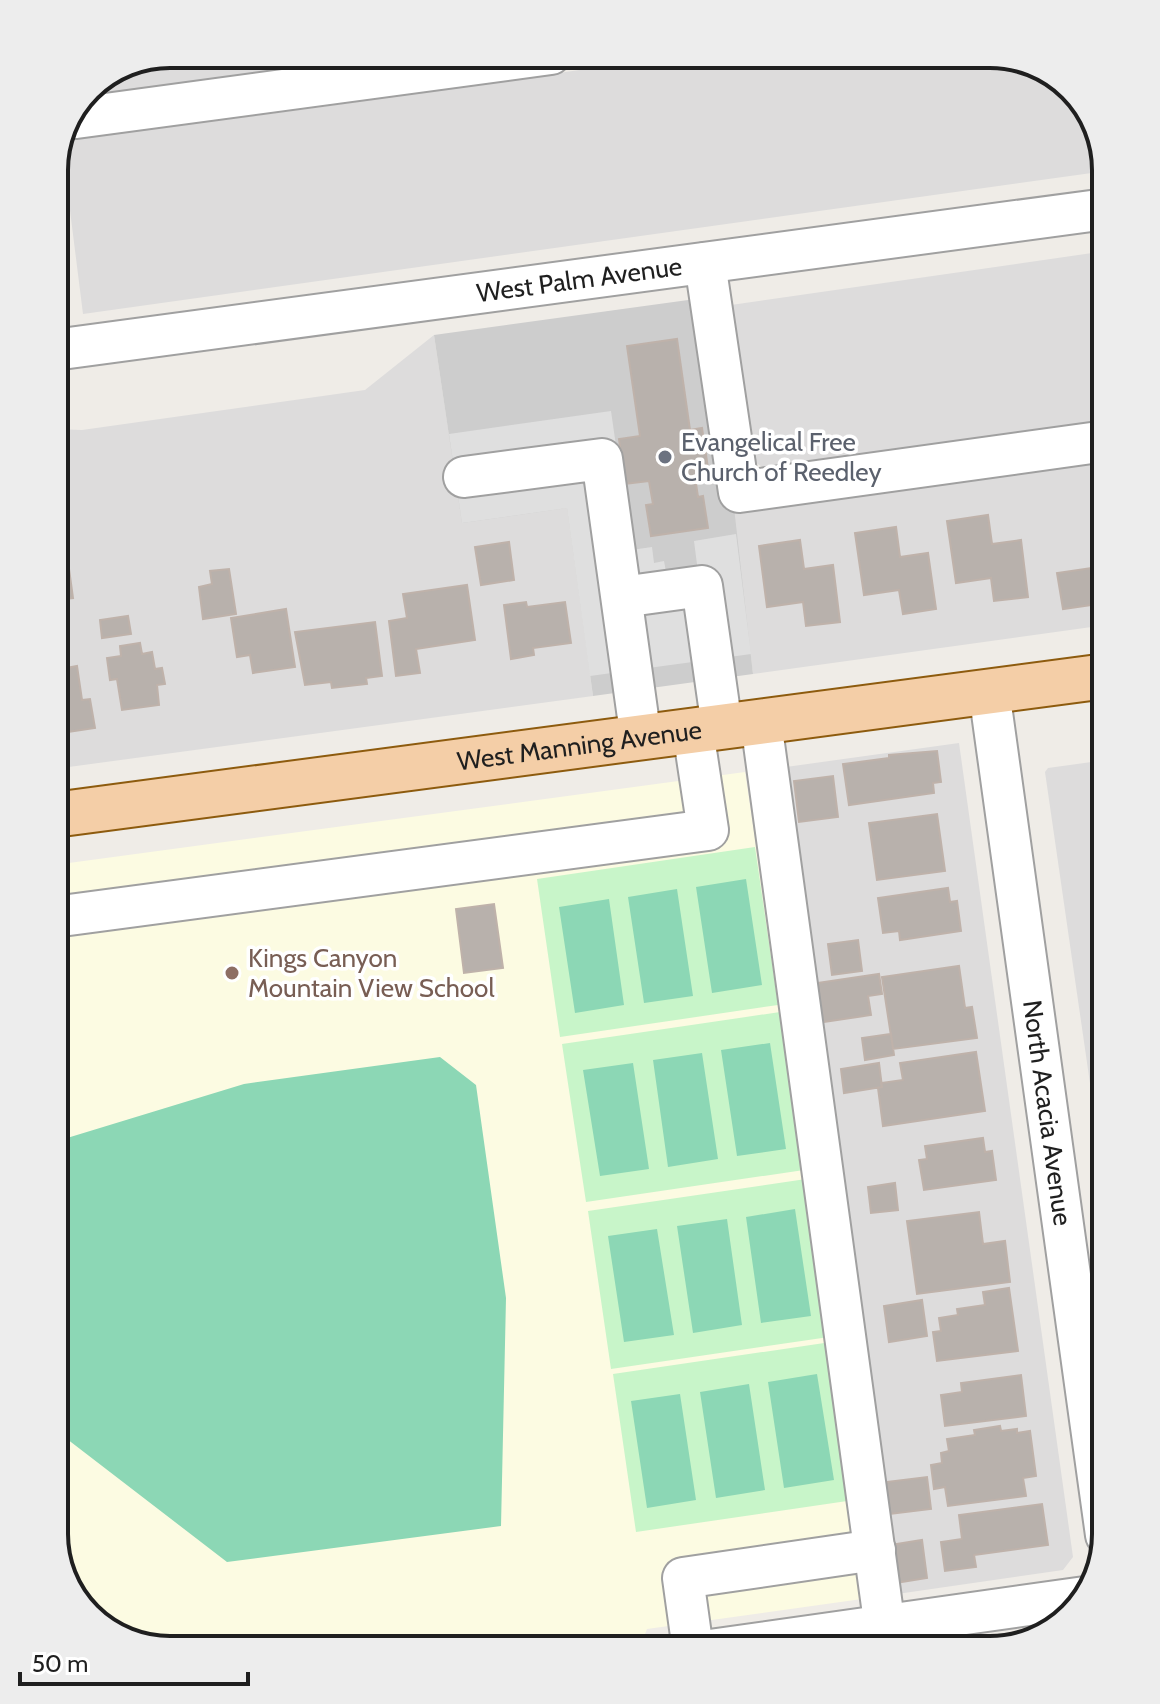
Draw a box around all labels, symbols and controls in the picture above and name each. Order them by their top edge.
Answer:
street label: West Palm Avenue [475,250,684,309]
place label: Evangelical Free Church of Reedley [681,426,882,488]
marker: Evangelical Free Church of Reedley [656,448,674,466]
street label: West Manning Avenue [455,714,704,778]
place label: Kings Canyon Mountain View School [248,942,495,1004]
marker: Kings Canyon Mountain View School [223,964,241,982]
street label: North Acacia Avenue [1016,998,1079,1228]
scale bar [20,1636,248,1686]
text: 50 m [32,1649,88,1678]

